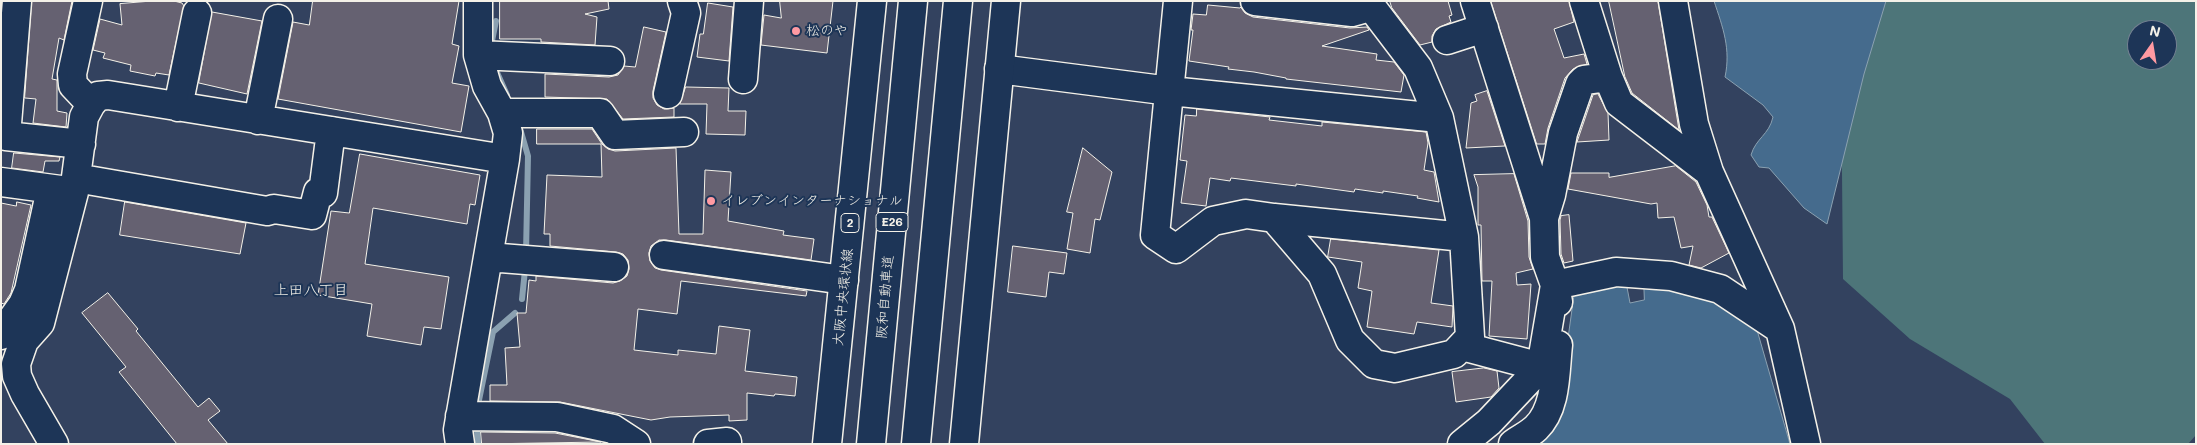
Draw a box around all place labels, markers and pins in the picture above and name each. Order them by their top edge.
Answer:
place label: 松のや [806,23,848,39]
marker: 松のや [790,25,802,37]
place label: イレブンインターナショナル [721,193,903,209]
marker: イレブンインターナショナル [705,195,717,207]

